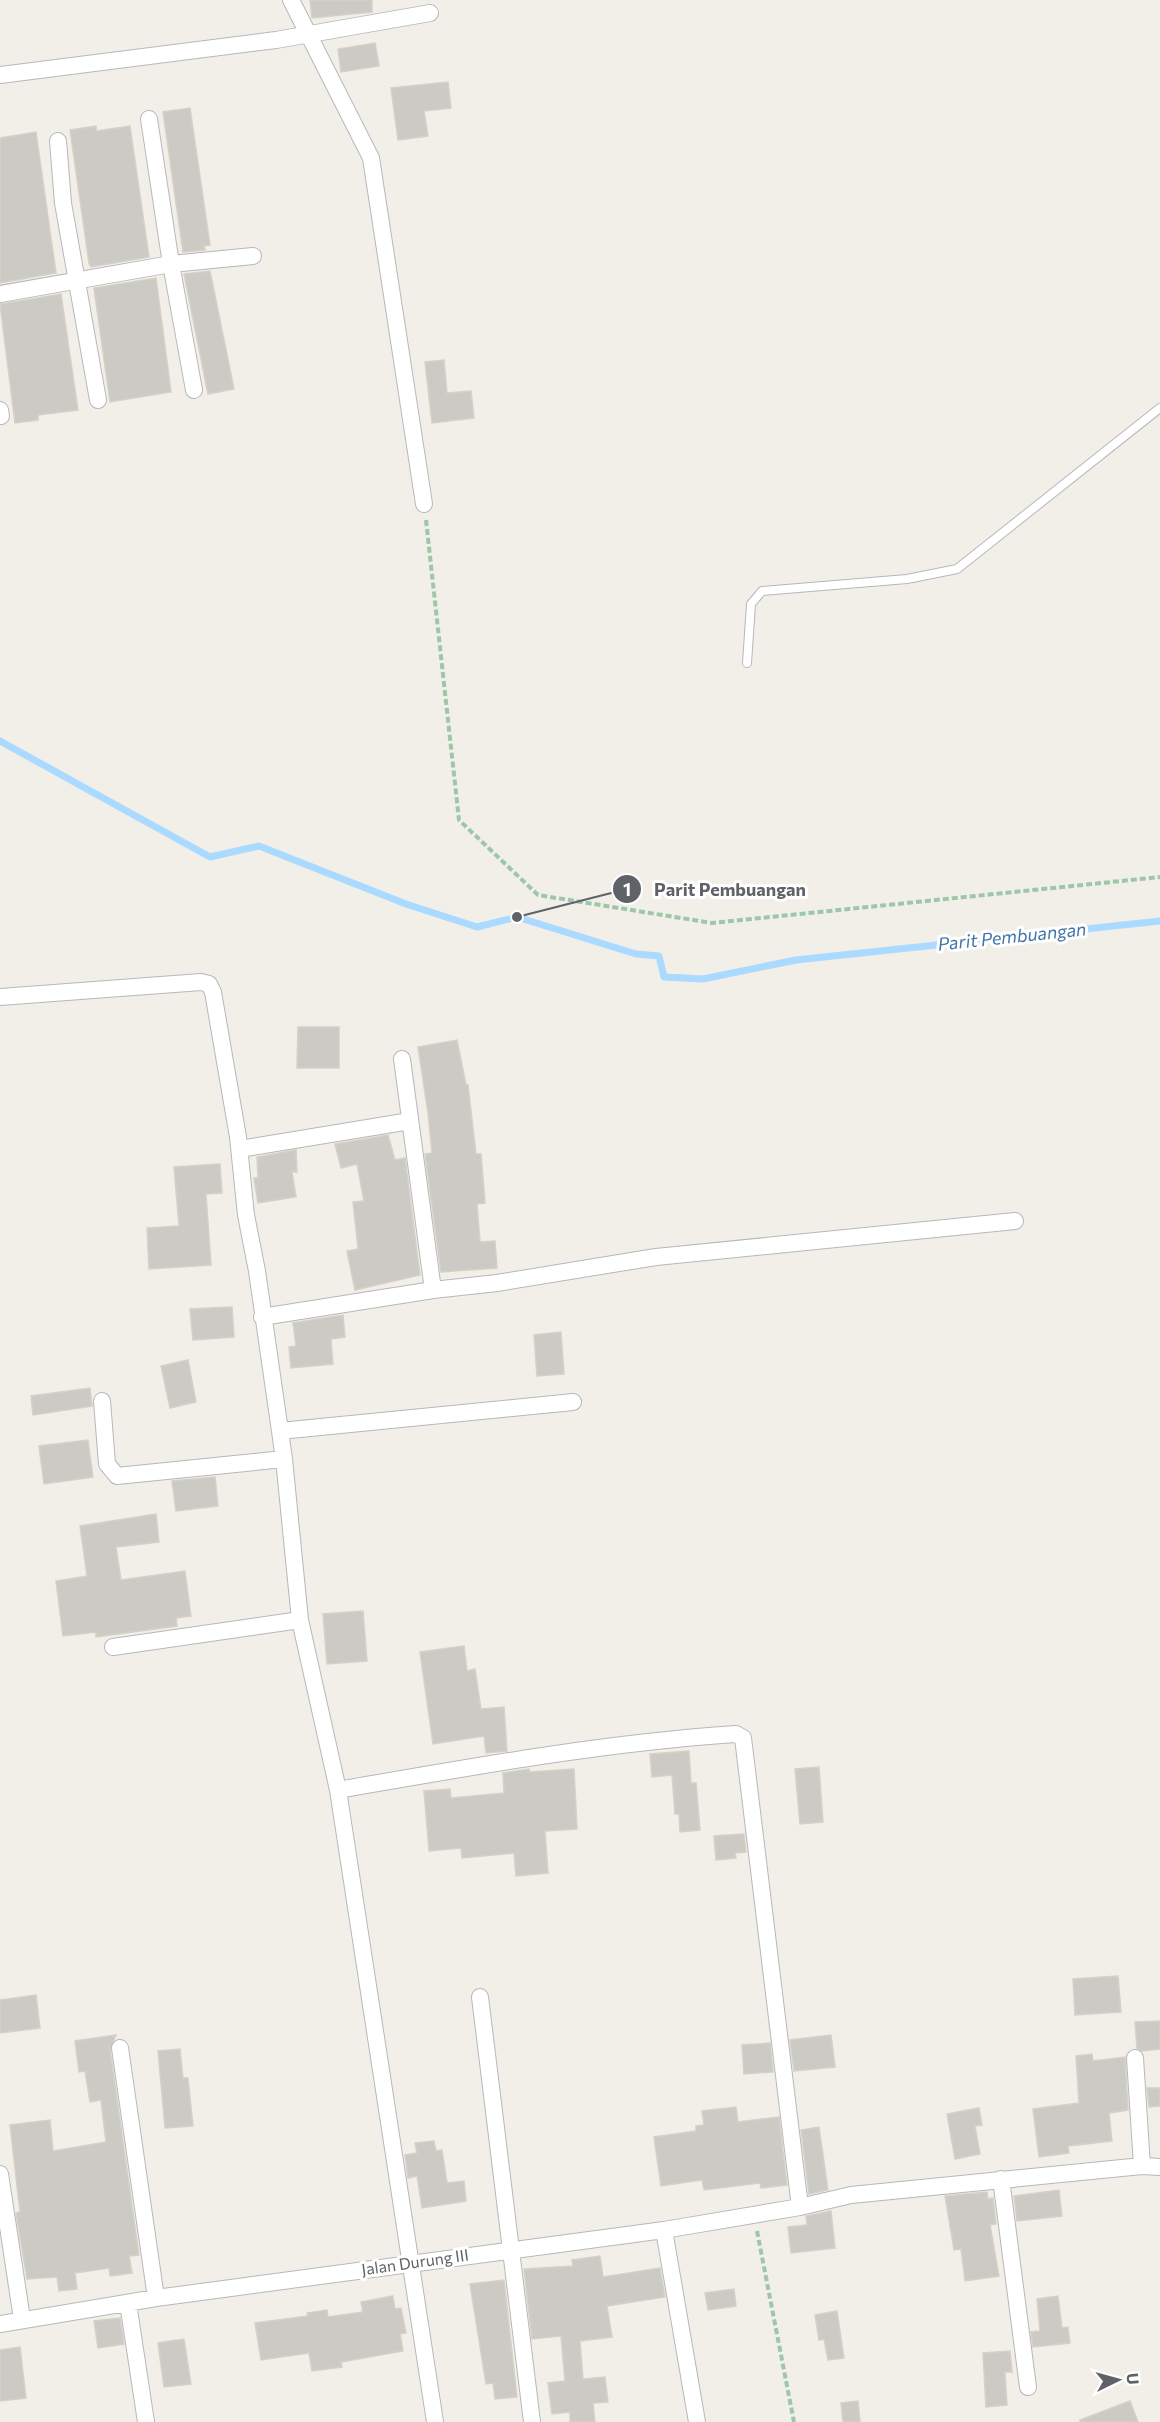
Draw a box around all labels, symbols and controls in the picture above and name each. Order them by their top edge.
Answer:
callout: Parit Pembuangan [612,871,818,907]
text: 1 [623,878,631,900]
text: Parit Pembuangan [654,878,806,900]
water label: Parit Pembuangan [936,917,1087,955]
street label: Jalan Durung III [360,2245,470,2278]
north arrow [1088,2350,1148,2410]
text: U [1123,2372,1143,2385]

